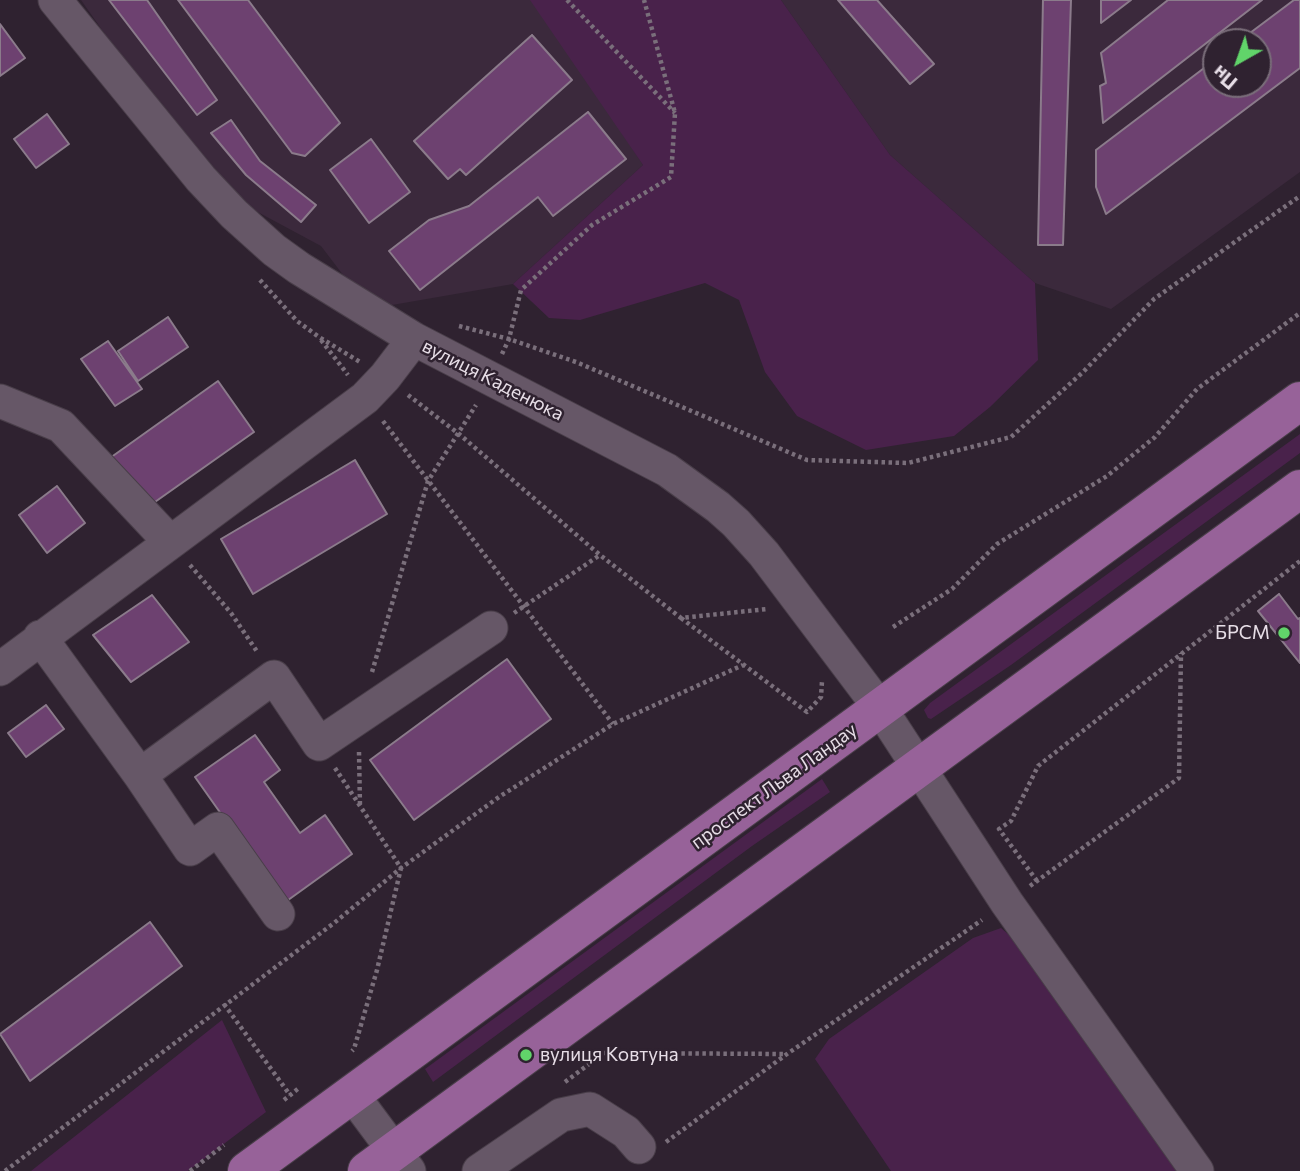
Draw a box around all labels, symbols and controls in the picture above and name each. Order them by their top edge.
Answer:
north arrow [1202,28,1272,98]
text: Пн [1207,61,1242,95]
street label: вулиця Каденюка [418,334,568,426]
place label: БРСМ [1215,622,1270,644]
marker: БРСМ [1276,625,1292,641]
street label: проспект Льва Ландау [687,718,861,854]
place label: вулиця Ковтуна [540,1044,679,1066]
marker: вулиця Ковтуна [518,1047,534,1063]

